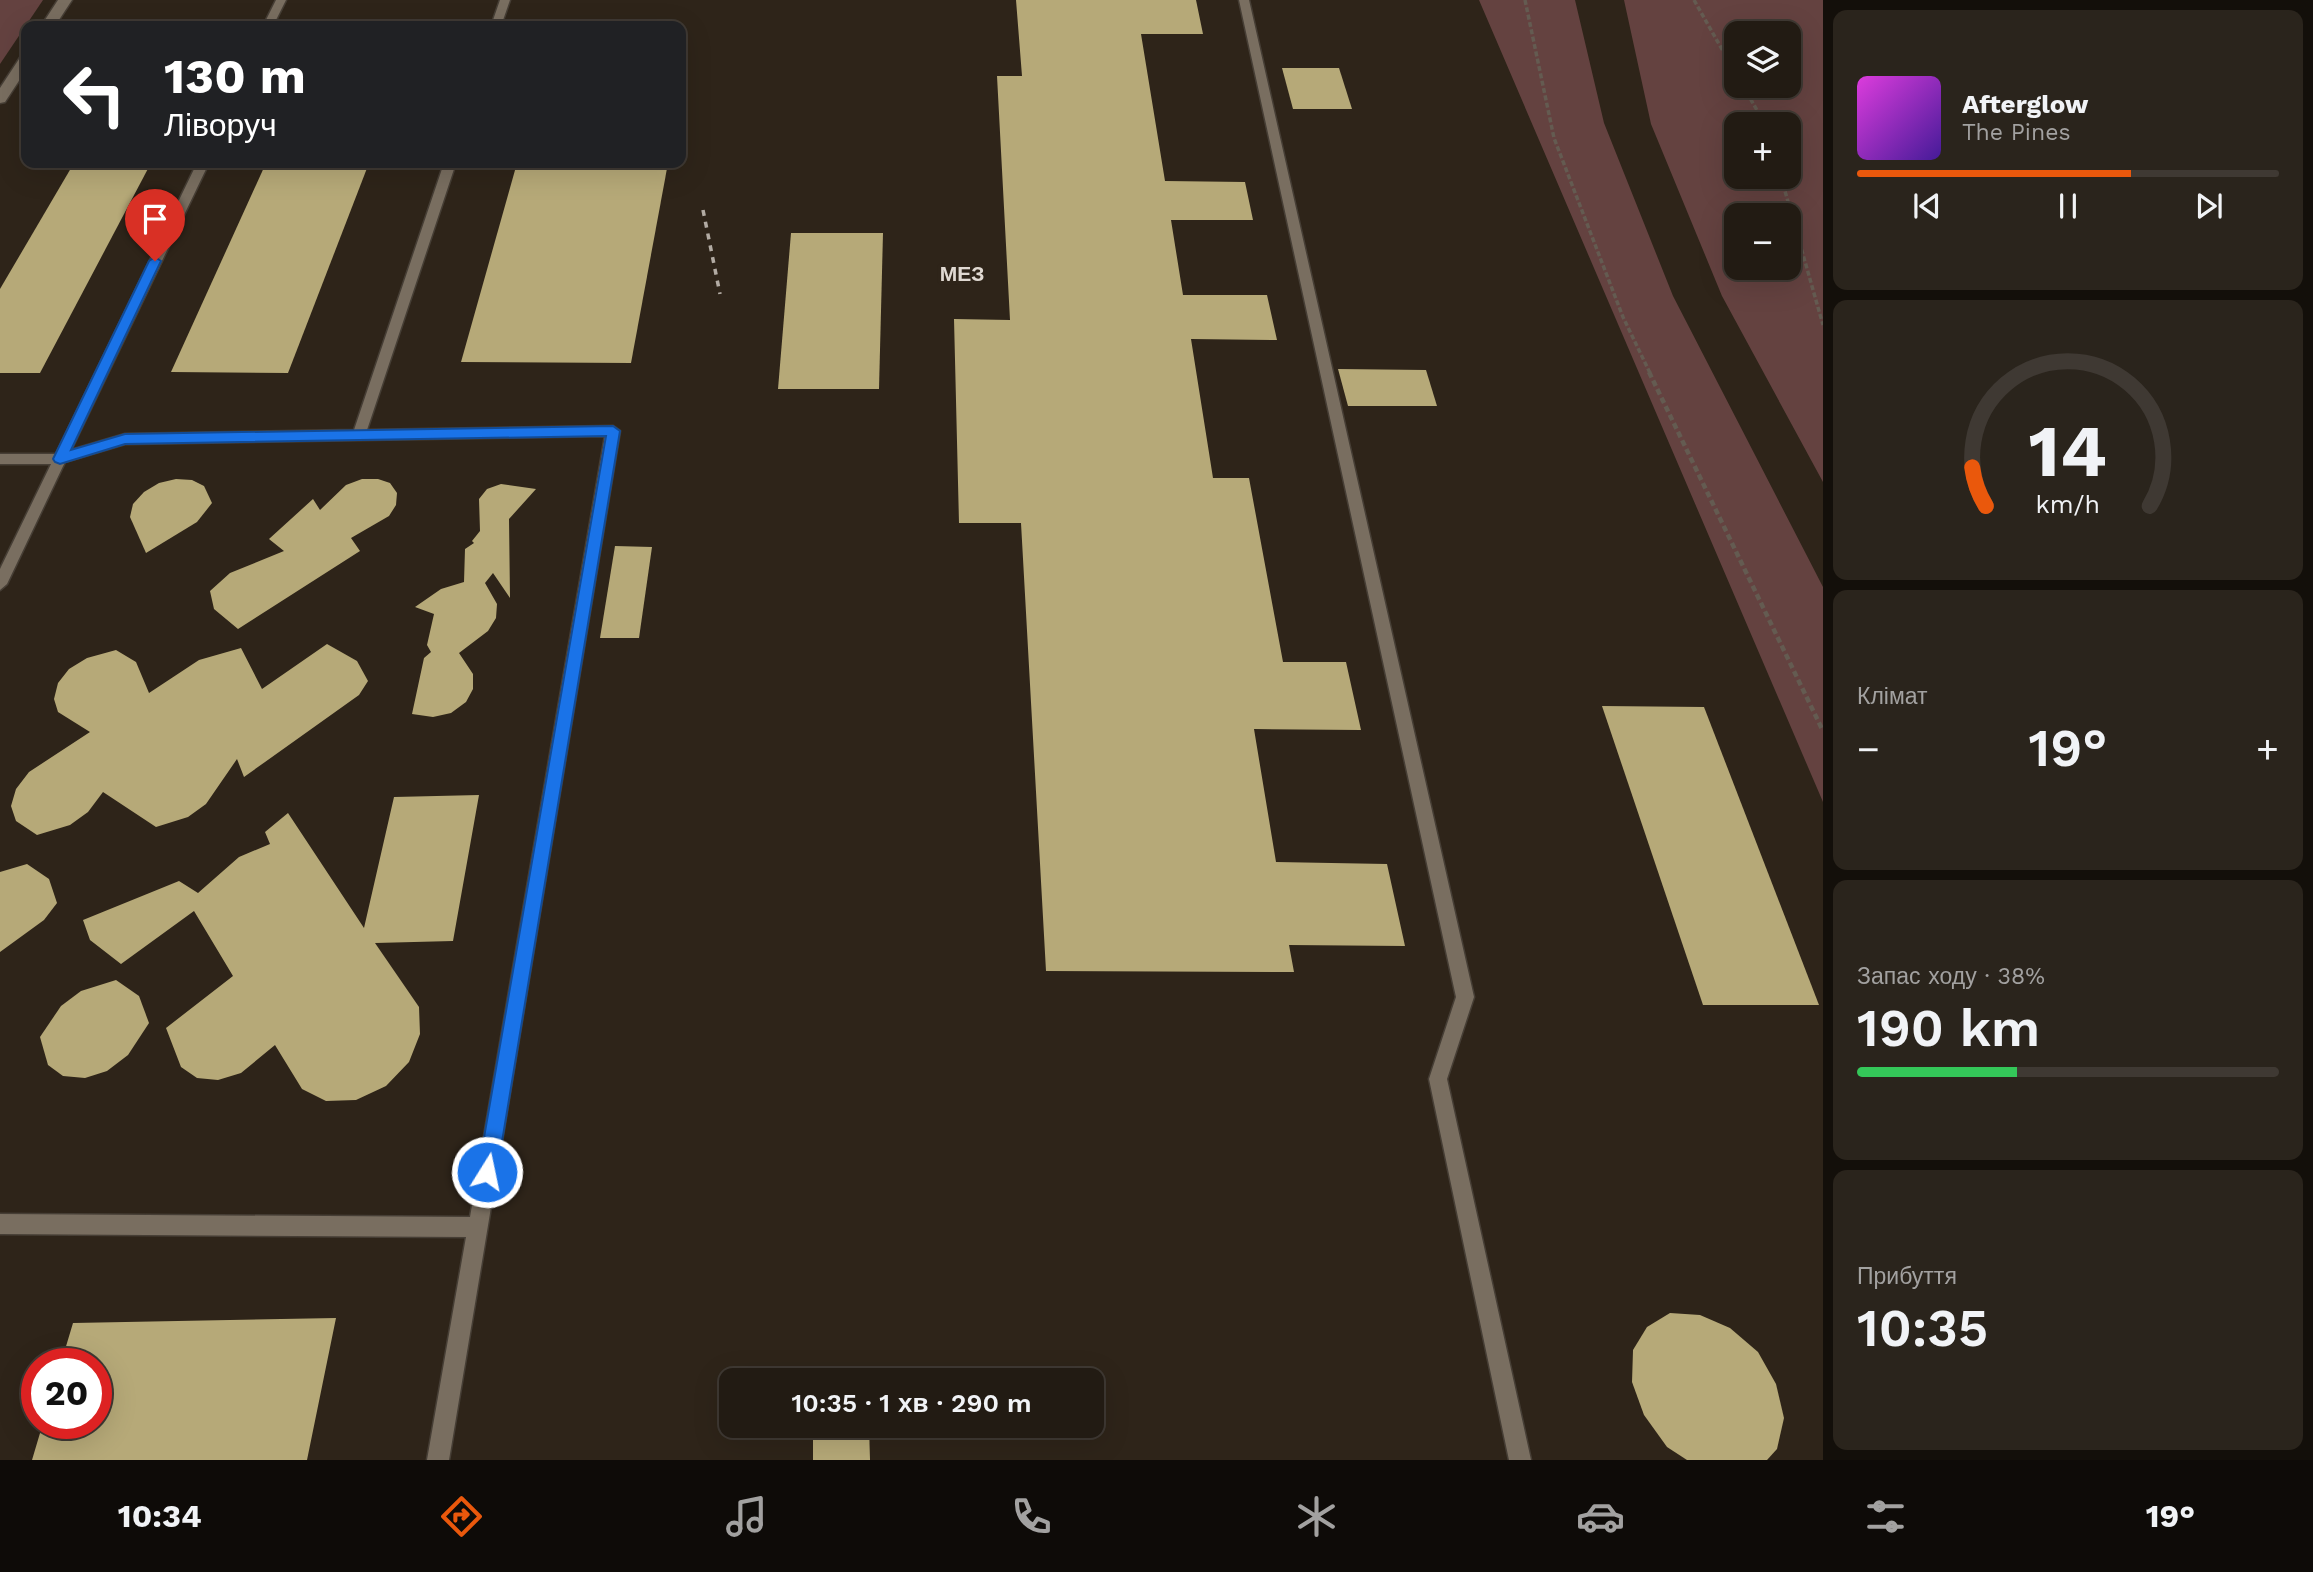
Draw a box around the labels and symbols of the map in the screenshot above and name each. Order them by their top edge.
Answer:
pin [125,189,185,261]
district label: МЕЗ [940,261,984,286]
position arrow [450,1135,524,1209]
speed limit sign: 20 [21,1348,112,1439]

